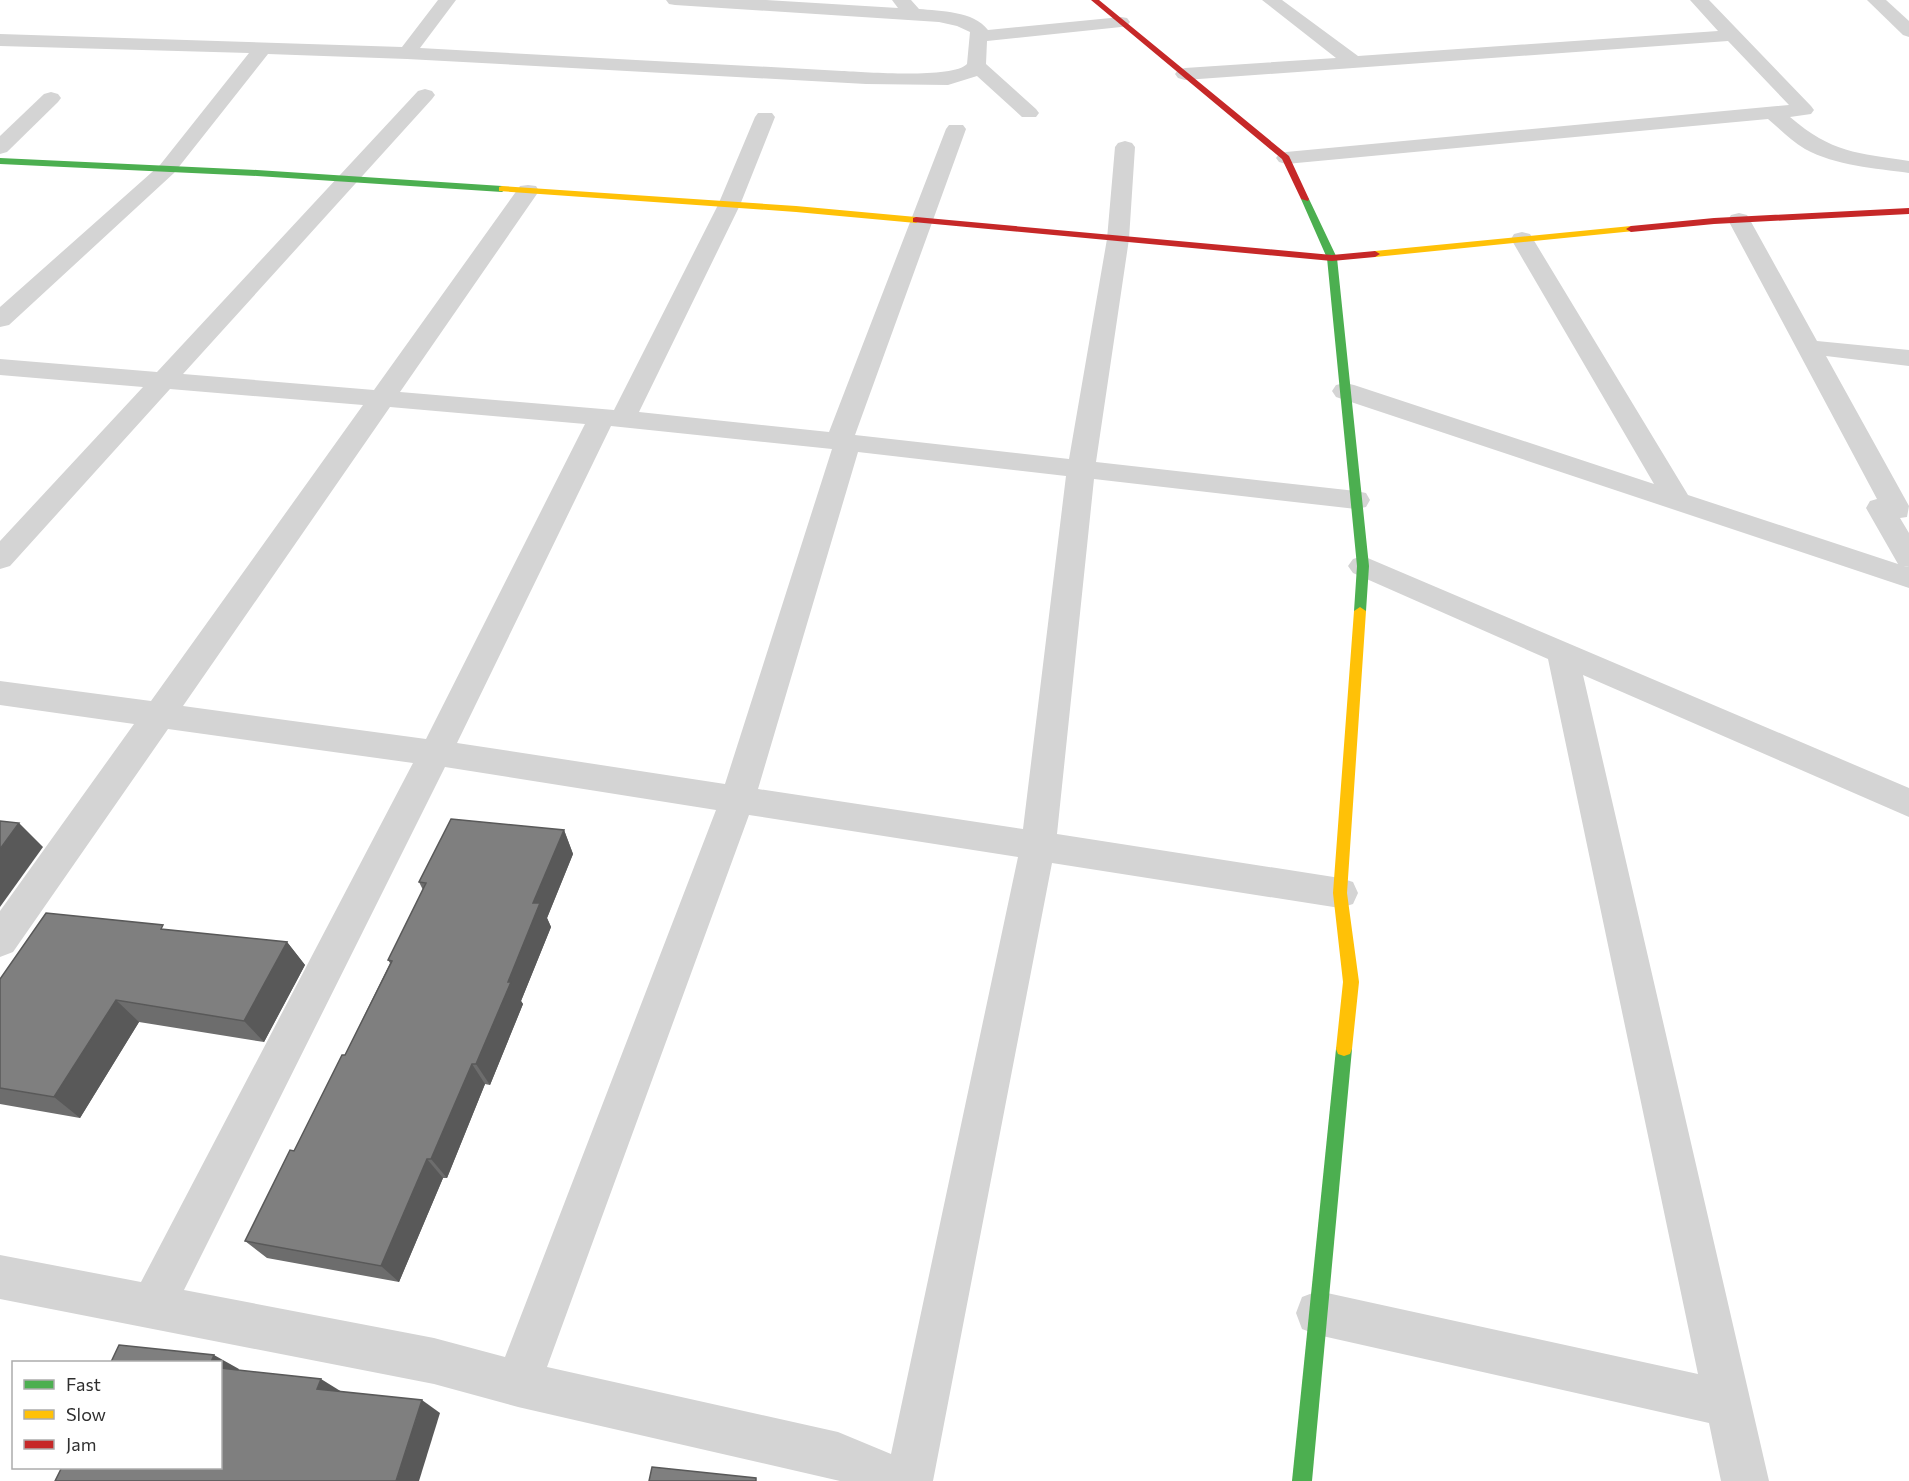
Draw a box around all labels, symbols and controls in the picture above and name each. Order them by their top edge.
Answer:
legend [12,1361,222,1469]
text: Fast [66,1373,101,1395]
text: Slow [66,1403,106,1425]
text: Jam [66,1433,96,1455]

